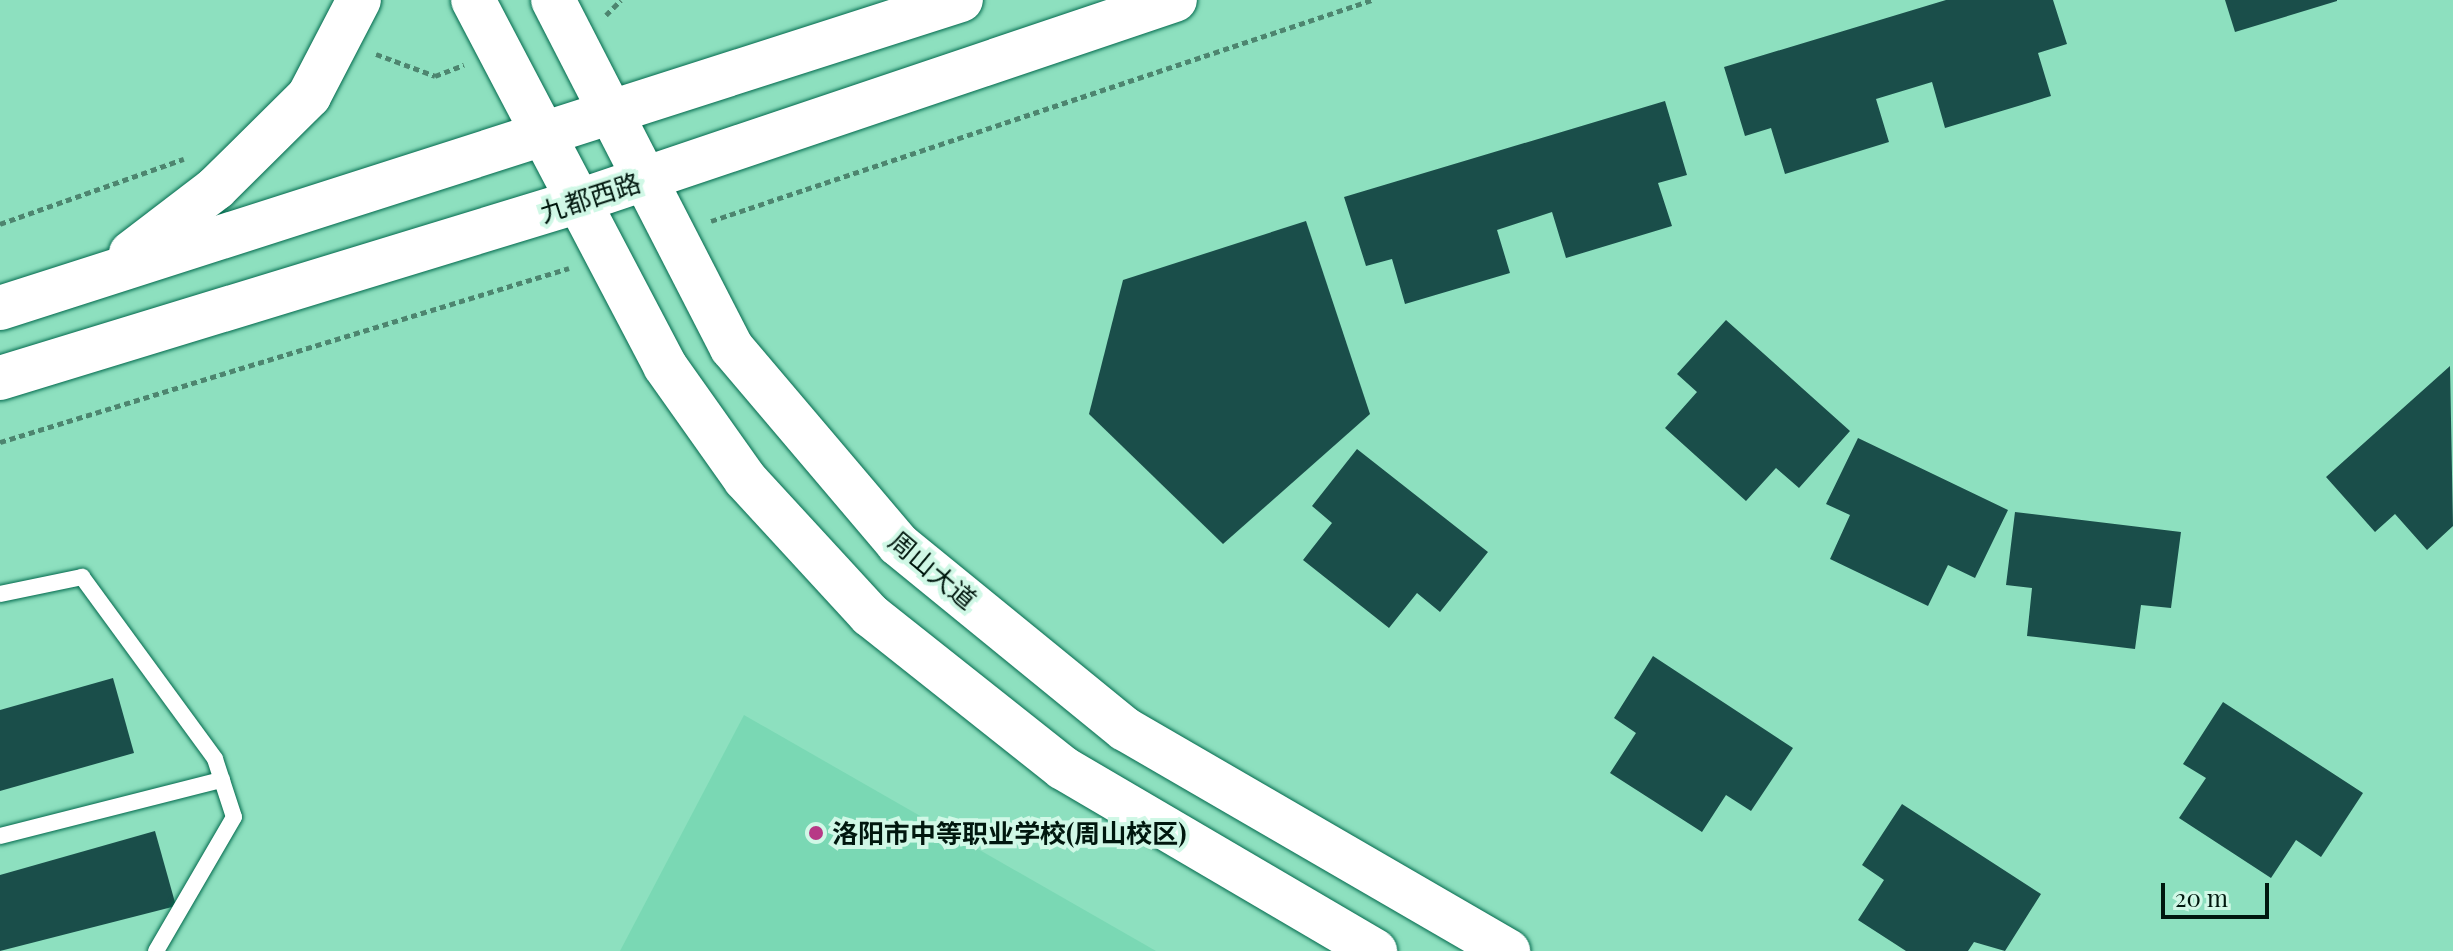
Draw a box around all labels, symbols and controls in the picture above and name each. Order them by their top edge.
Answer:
street label: 九都西路 [536,166,644,228]
street label: 周山大道 [883,525,983,615]
place label: 洛阳市中等职业学校(周山校区) [832,817,1187,849]
marker: 洛阳市中等职业学校(周山校区) [807,824,825,842]
scale bar [2165,867,2273,917]
text: 20 m [2175,881,2228,913]

